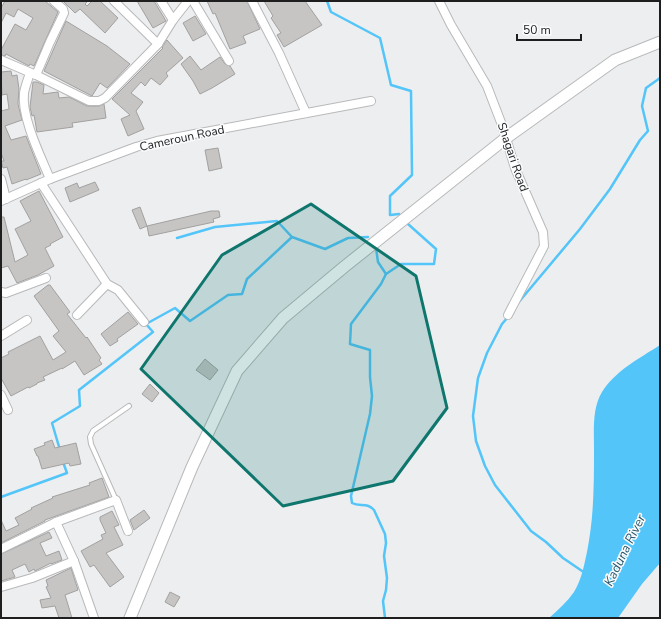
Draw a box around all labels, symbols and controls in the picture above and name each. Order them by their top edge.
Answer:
scale bar [517,16,581,42]
text: 50 m [523,22,551,38]
street label: Shagari Road [494,120,532,194]
street label: Cameroun Road [138,121,226,155]
water label: Kaduna River [600,511,650,589]

